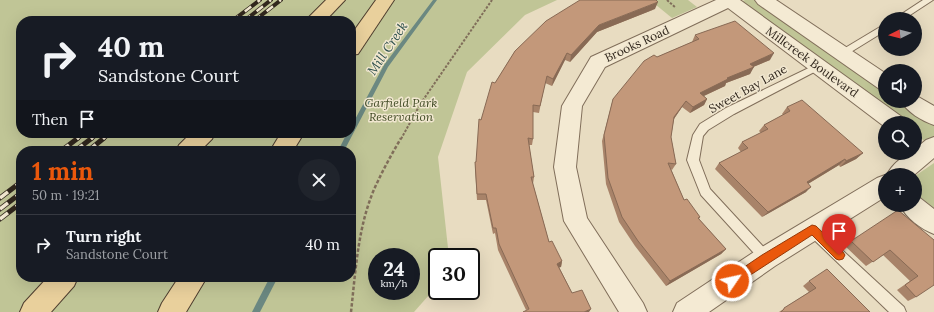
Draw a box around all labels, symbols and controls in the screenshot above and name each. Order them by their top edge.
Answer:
north arrow [878,12,922,56]
map controls [878,12,922,212]
water label: Mill Creek [363,18,412,78]
street label: Brooks Road [602,22,671,65]
street label: Millcreek Boulevard [763,23,862,100]
text: 40 m [98,29,164,65]
icon: right [32,32,84,84]
street label: Sweet Bay Lane [706,61,790,116]
text: Sandstone Court [98,64,239,87]
button: sound [878,64,922,108]
park label: Garfield Park Reservation [365,95,437,124]
icon: arrive [76,108,98,130]
text: Then [32,110,68,129]
button: search [878,116,922,160]
text: 1 min [32,156,93,187]
button: close [298,159,340,201]
button: + [878,168,922,212]
text: 50 m · 19:21 [32,187,100,204]
pin [822,214,856,255]
icon: arrive [828,220,850,242]
text: Turn right [66,227,142,246]
icon: right [32,234,54,256]
text: 40 m [305,235,340,254]
text: Sandstone Court [66,246,168,263]
speed limit sign: 30 [428,248,480,300]
text: 24 [383,256,405,281]
position arrow [711,260,753,302]
text: km/h [380,277,408,290]

